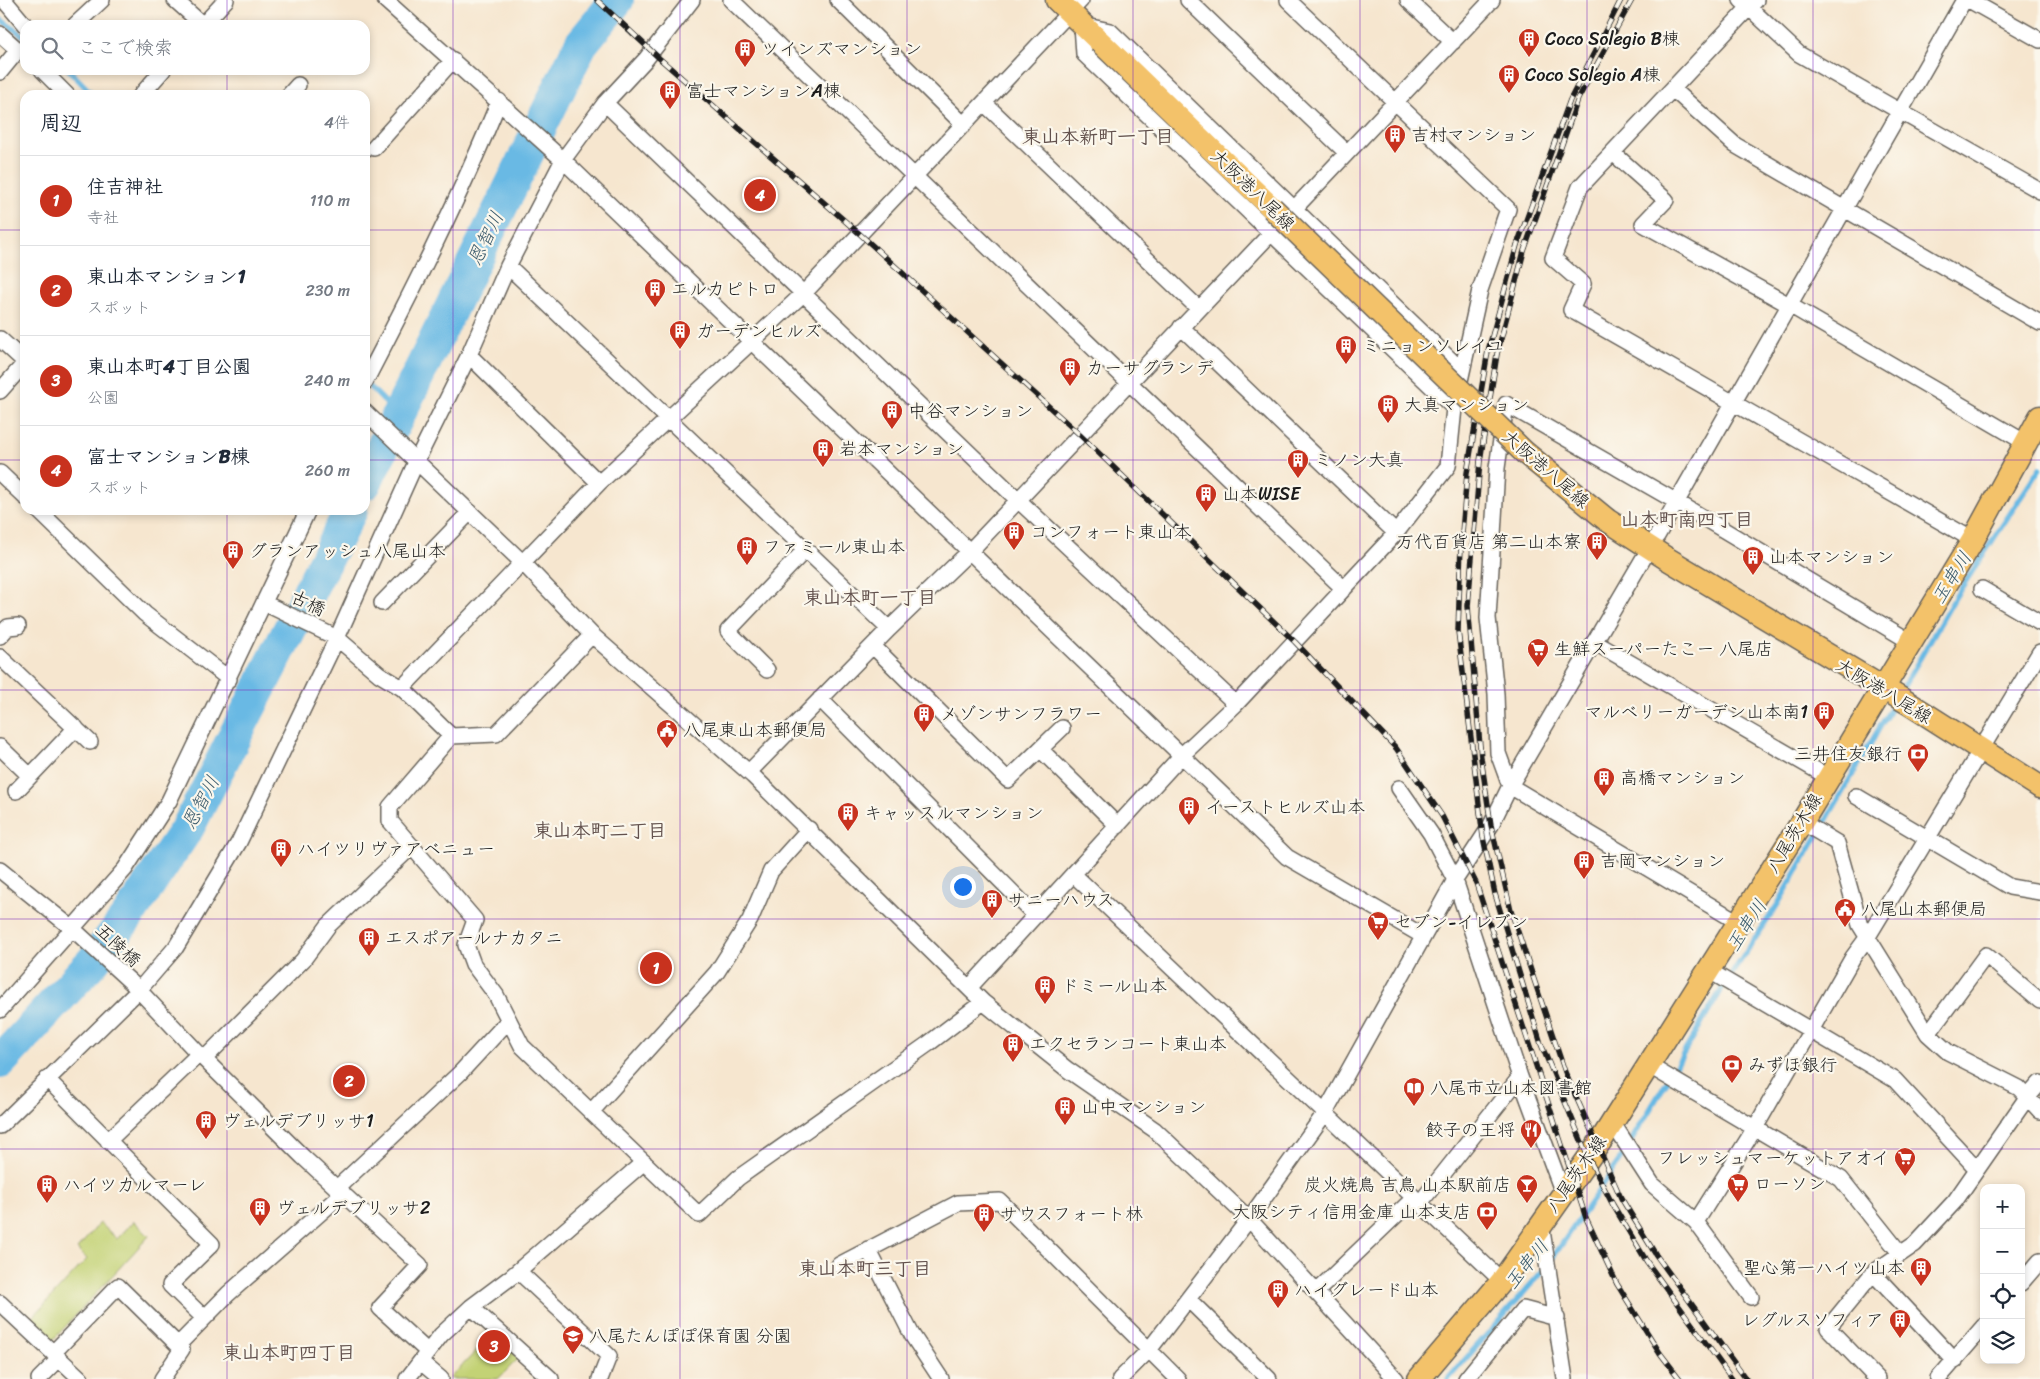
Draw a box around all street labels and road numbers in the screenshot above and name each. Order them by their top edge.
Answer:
street label: 大阪港八尾線 [1203,141,1303,239]
street label: 大阪港八尾線 [1495,421,1597,517]
street label: 古橋 [285,581,331,625]
street label: 大阪港八尾線 [1829,649,1939,733]
street label: 八尾茨木線 [1757,786,1831,880]
street label: 五陵橋 [87,915,149,975]
street label: 八尾茨木線 [1537,1128,1615,1220]

